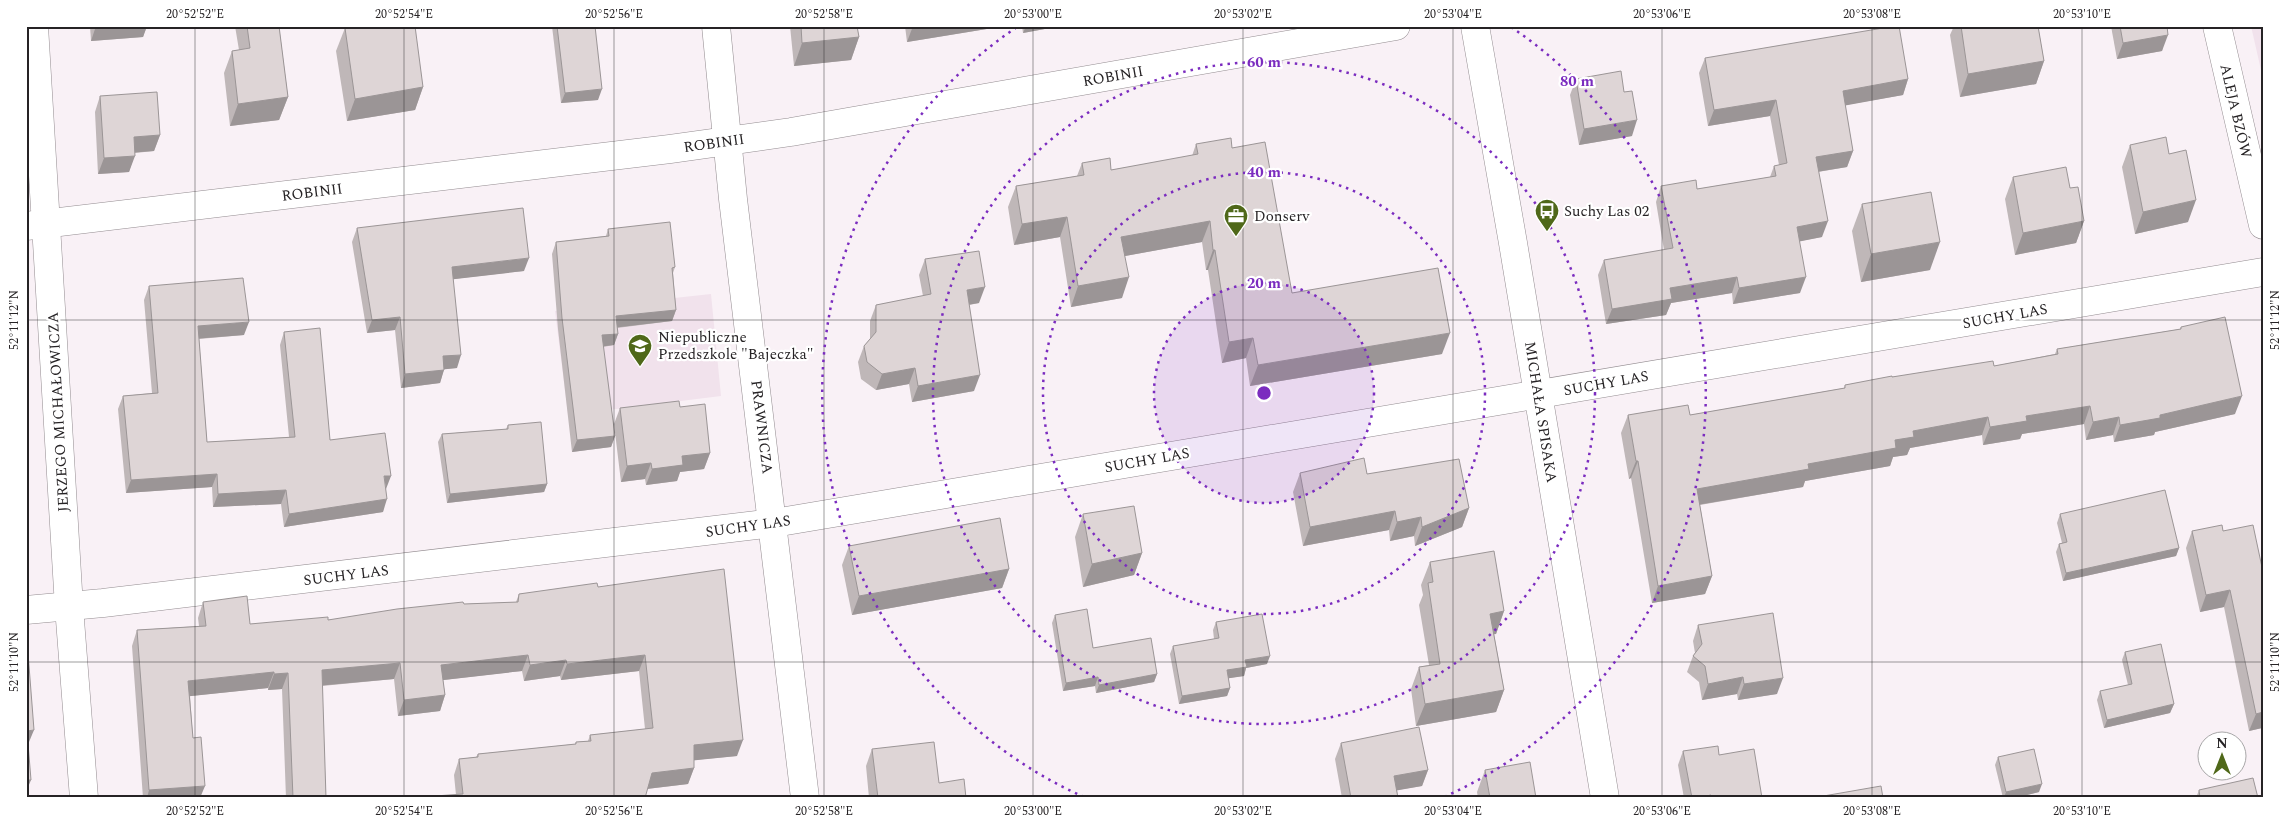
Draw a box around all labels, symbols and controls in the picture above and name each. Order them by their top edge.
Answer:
text: 20°52'52"E [166,5,224,24]
text: 20°52'54"E [375,5,433,24]
text: 20°52'56"E [585,5,643,24]
text: 20°52'58"E [795,5,853,24]
text: 20°53'00"E [1004,5,1062,24]
text: 20°53'02"E [1214,5,1272,24]
text: 20°53'04"E [1424,5,1482,24]
text: 20°53'06"E [1633,5,1691,24]
text: 20°53'08"E [1843,5,1901,24]
text: 20°53'10"E [2053,5,2111,24]
text: 60 m [1247,51,1282,74]
street label: ROBINII [1081,60,1145,93]
street label: ALEJA BZÓW [2213,62,2258,161]
text: 80 m [1560,70,1595,93]
street label: ROBINII [682,128,746,159]
text: 40 m [1247,161,1282,184]
street label: ROBINII [280,177,344,208]
bus stop icon: Suchy Las 02 [1534,198,1560,232]
place label: Suchy Las 02 [1564,200,1649,223]
office icon: Donserv [1223,203,1249,237]
place label: Donserv [1254,205,1310,228]
text: 20 m [1247,272,1282,295]
text: 52°11'12"N [5,290,24,350]
text: 52°11'12"N [2266,290,2285,350]
street label: SUCHY LAS [1961,298,2049,335]
street label: JERZEGO MICHAŁOWICZA [42,311,75,513]
place label: Niepubliczne Przedszkole "Bajeczka" [658,326,814,366]
school or university icon: Niepubliczne Przedszkole "Bajeczka" [627,333,653,367]
street label: MICHAŁA SPISAKA [1518,340,1563,484]
street label: SUCHY LAS [1562,365,1650,402]
street label: PRAWNICZA [744,379,779,475]
centre of rings [1255,384,1273,402]
street label: SUCHY LAS [1103,442,1191,479]
street label: SUCHY LAS [704,509,792,544]
street label: SUCHY LAS [302,559,390,592]
text: 52°11'10"N [5,632,24,692]
text: 52°11'10"N [2266,632,2285,692]
north arrow [2196,732,2246,782]
text: N [2216,733,2228,754]
text: 20°52'52"E [166,802,224,821]
text: 20°52'54"E [375,802,433,821]
text: 20°52'56"E [585,802,643,821]
text: 20°52'58"E [795,802,853,821]
text: 20°53'00"E [1004,802,1062,821]
text: 20°53'02"E [1214,802,1272,821]
text: 20°53'04"E [1424,802,1482,821]
text: 20°53'06"E [1633,802,1691,821]
text: 20°53'08"E [1843,802,1901,821]
text: 20°53'10"E [2053,802,2111,821]

